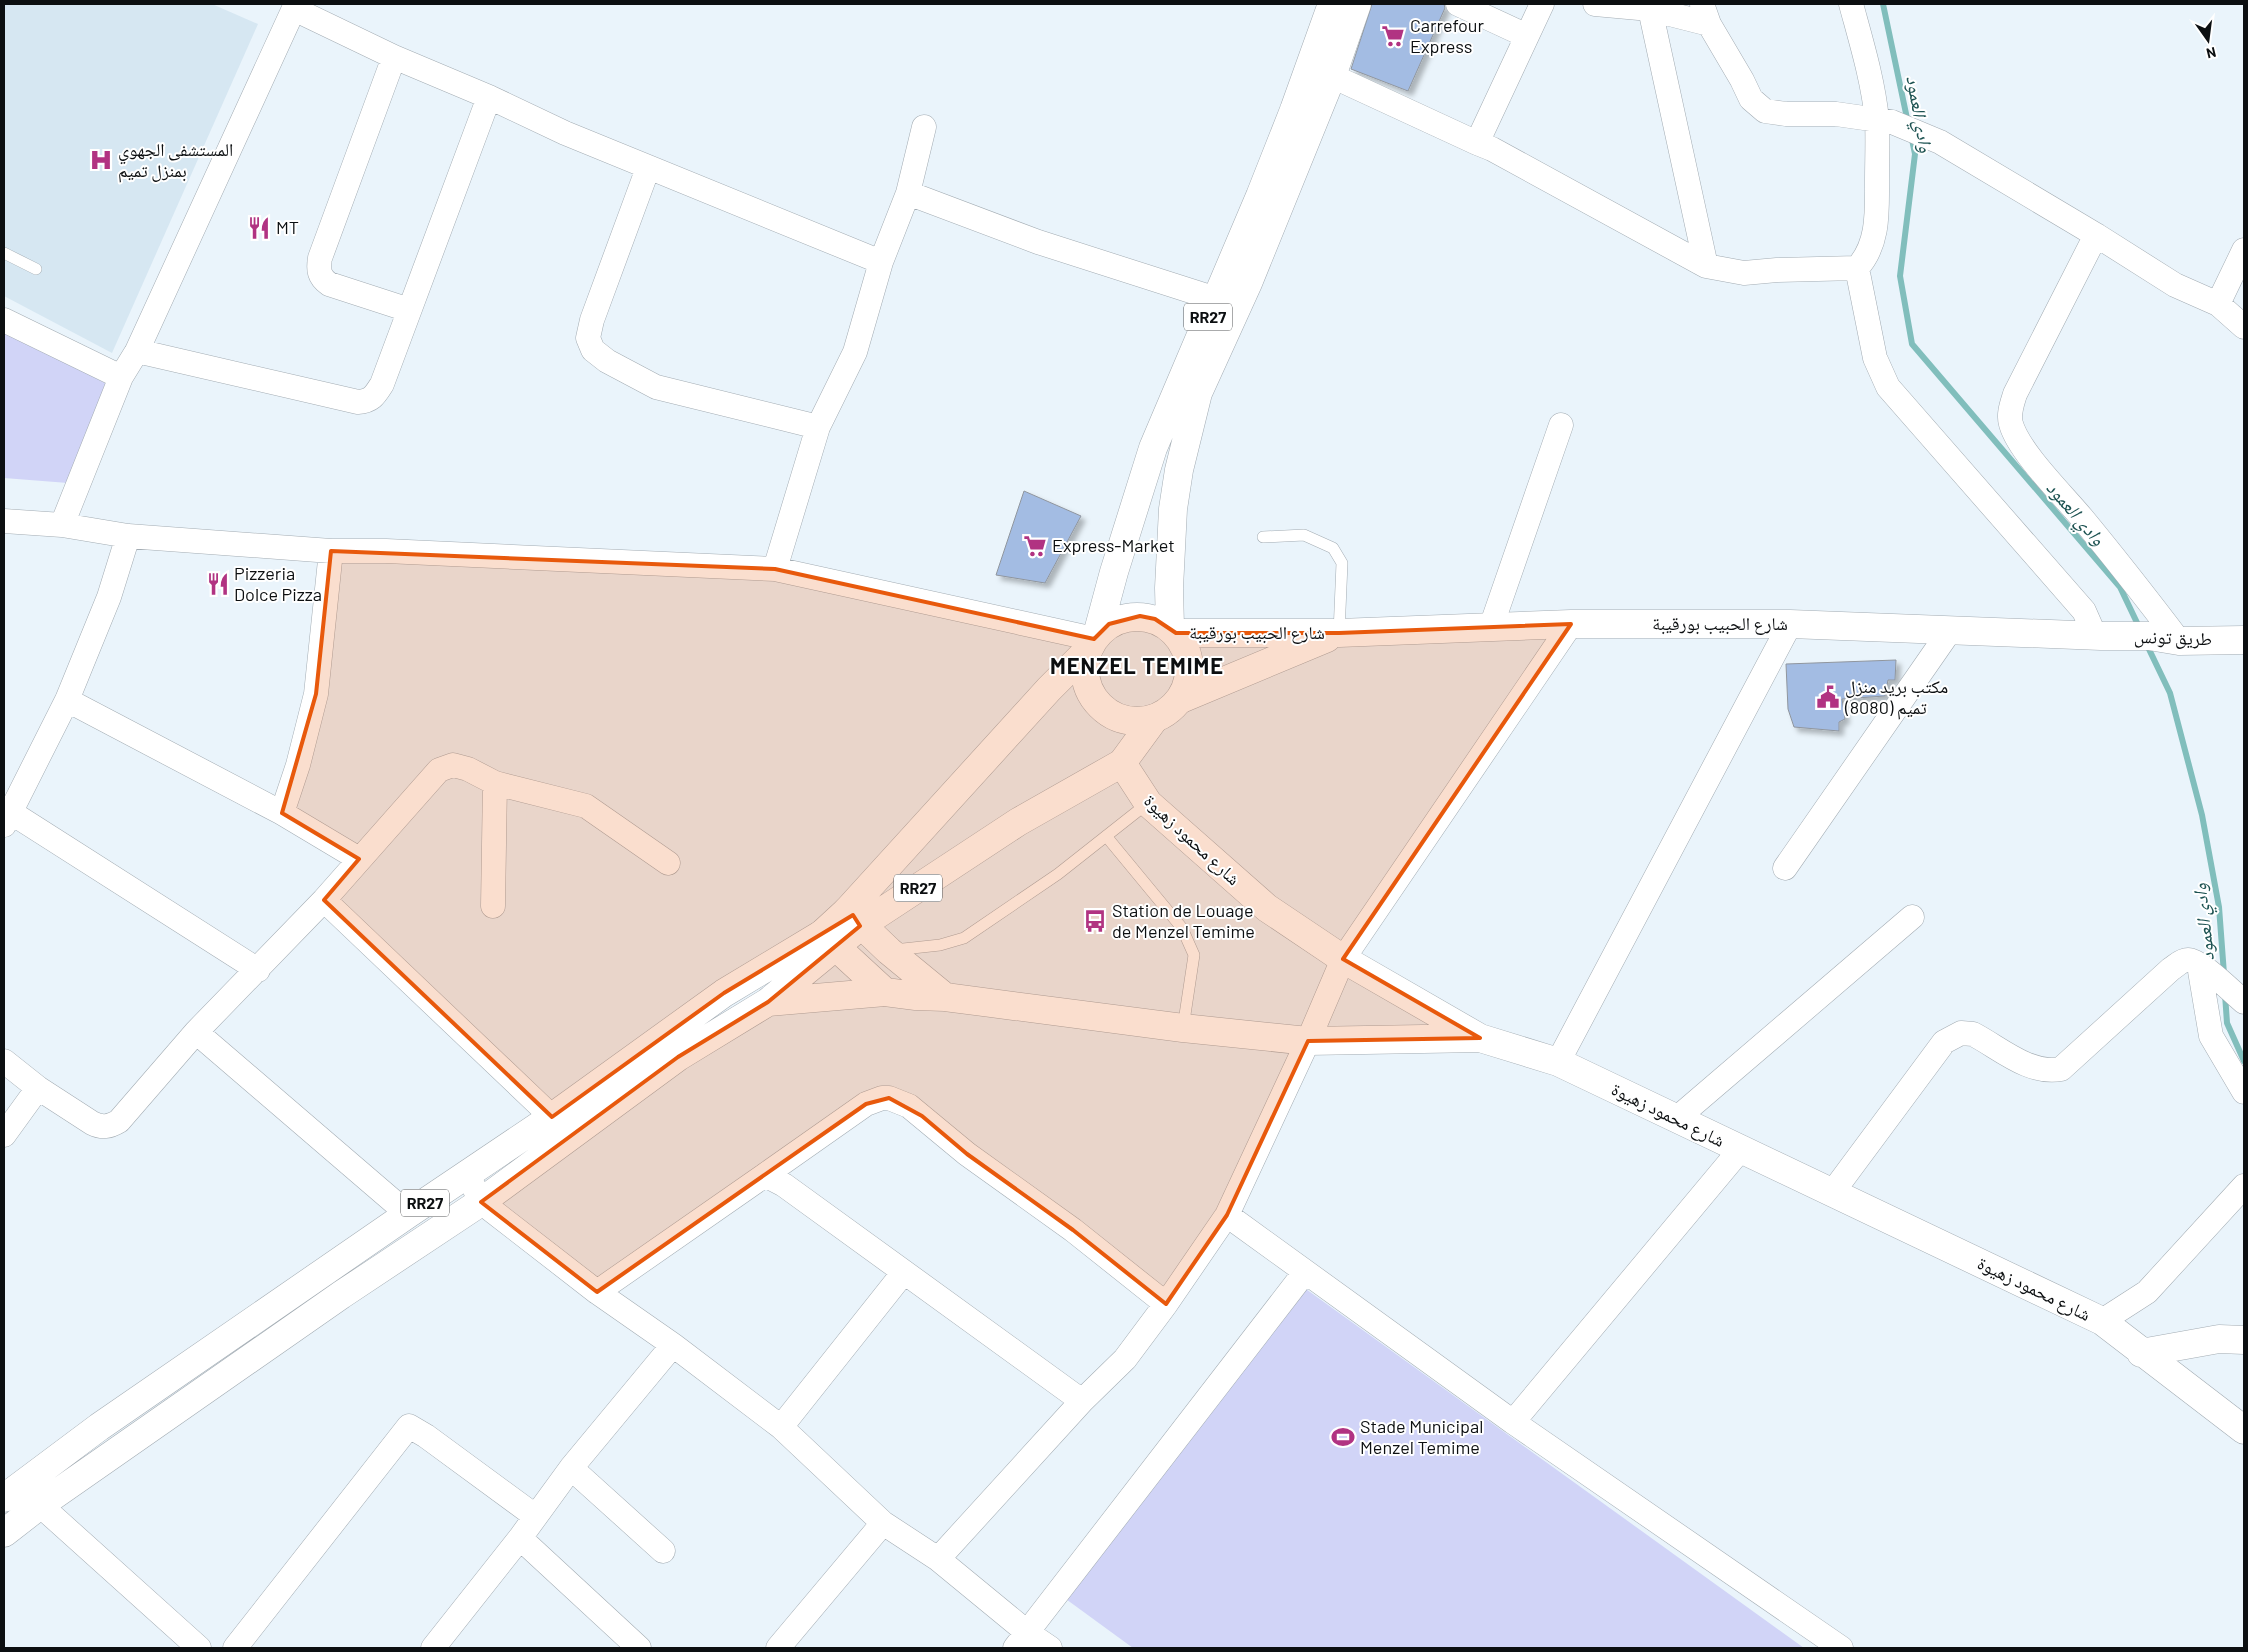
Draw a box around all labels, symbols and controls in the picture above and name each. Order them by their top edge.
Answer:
place label: Carrefour Express [1410,14,1484,57]
north arrow [2183,15,2233,65]
supermarket icon: Carrefour Express [1380,23,1406,49]
text: N [2205,44,2218,62]
water label: وادي العمود [1898,74,1939,155]
place label: المستشفى الجهوي بمنزل تميم [118,138,233,183]
hospital icon: المستشفى الجهوي بمنزل تميم [88,147,114,173]
restaurant icon: MT [246,215,272,241]
place label: MT [276,216,299,238]
road number: RR27 [1184,304,1232,330]
water label: وادي العمود [2039,476,2111,553]
supermarket icon: Express-Market [1022,533,1048,559]
place label: Express-Market [1052,534,1175,556]
place label: Pizzeria Dolce Pizza [234,562,322,605]
restaurant icon: Pizzeria Dolce Pizza [205,571,231,597]
street label: شارع الحبيب بورقيبة [1652,612,1788,635]
street label: شارع الحبيب بورقيبة [1189,621,1325,644]
street label: طريق تونس [2133,625,2213,650]
district label: MENZEL TEMIME [1050,652,1224,678]
place label: مكتب بريد منزل تميم (8080) [1844,675,1948,720]
public building icon: مكتب بريد منزل تميم (8080) [1815,684,1841,710]
street label: شارع محمود زهيوة [1139,789,1245,890]
road number: RR27 [894,874,942,901]
water label: وادي العمود [2187,882,2223,962]
place label: Station de Louage de Menzel Temime [1112,899,1255,942]
bus stop icon: Station de Louage de Menzel Temime [1082,908,1108,934]
street label: شارع محمود زهيوة [1608,1077,1729,1152]
road number: RR27 [401,1190,449,1216]
street label: شارع محمود زهيوة [1974,1251,2095,1326]
place label: Stade Municipal Menzel Temime [1360,1415,1483,1458]
sports icon: Stade Municipal Menzel Temime [1330,1424,1356,1450]

